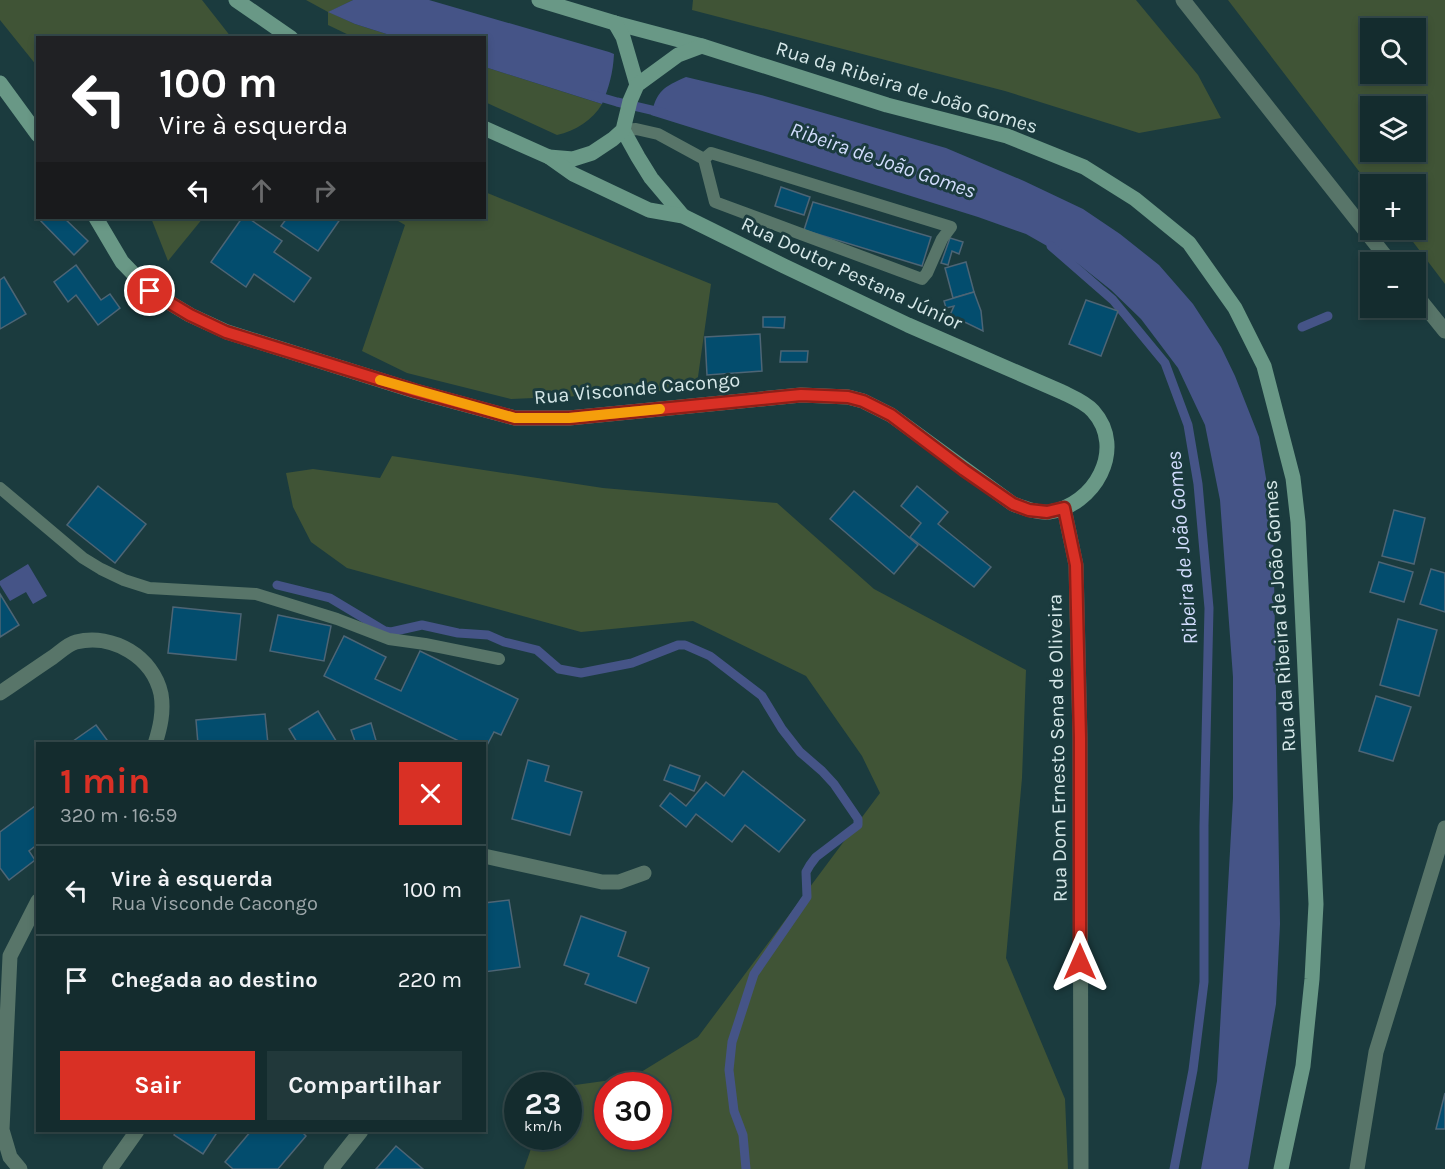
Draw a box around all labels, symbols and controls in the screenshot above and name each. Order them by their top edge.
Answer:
map controls [1360,18,1426,318]
button: search [1360,18,1426,84]
street label: Rua da Ribeira de João Gomes [773,37,1041,138]
text: 100 m [159,58,278,108]
icon: left [60,60,138,138]
button: layers [1360,96,1426,162]
text: Vire à esquerda [159,109,348,141]
water label: Ribeira de João Gomes [787,117,979,203]
icon: left [182,174,215,207]
icon: ahead [245,174,278,207]
icon: right [308,174,341,207]
button: + [1360,174,1426,240]
street label: Rua Doutor Pestana Júnior [738,212,967,335]
button: − [1360,252,1426,318]
pin [124,265,175,316]
icon: arrive [133,274,166,307]
street label: Rua Visconde Cacongo [533,368,741,409]
water label: Ribeira de João Gomes [1162,450,1202,646]
street label: Rua da Ribeira de João Gomes [1259,479,1300,753]
street label: Rua Dom Ernesto Sena de Oliveira [1043,594,1072,902]
text: 1 min [60,760,150,802]
button: close [399,762,462,825]
text: 320 m · 16:59 [60,804,177,827]
text: Vire à esquerda [111,866,273,892]
icon: left [60,874,93,907]
text: 100 m [403,877,462,903]
text: Rua Visconde Cacongo [111,892,318,915]
position arrow [1048,930,1112,994]
icon: arrive [60,964,93,997]
text: Chegada ao destino [111,967,318,993]
text: 220 m [398,967,462,993]
button: Sair [60,1051,255,1120]
button: Compartilhar [267,1051,462,1120]
speed limit sign: 30 [594,1072,672,1150]
text: 23 [525,1086,561,1122]
text: km/h [524,1117,562,1135]

